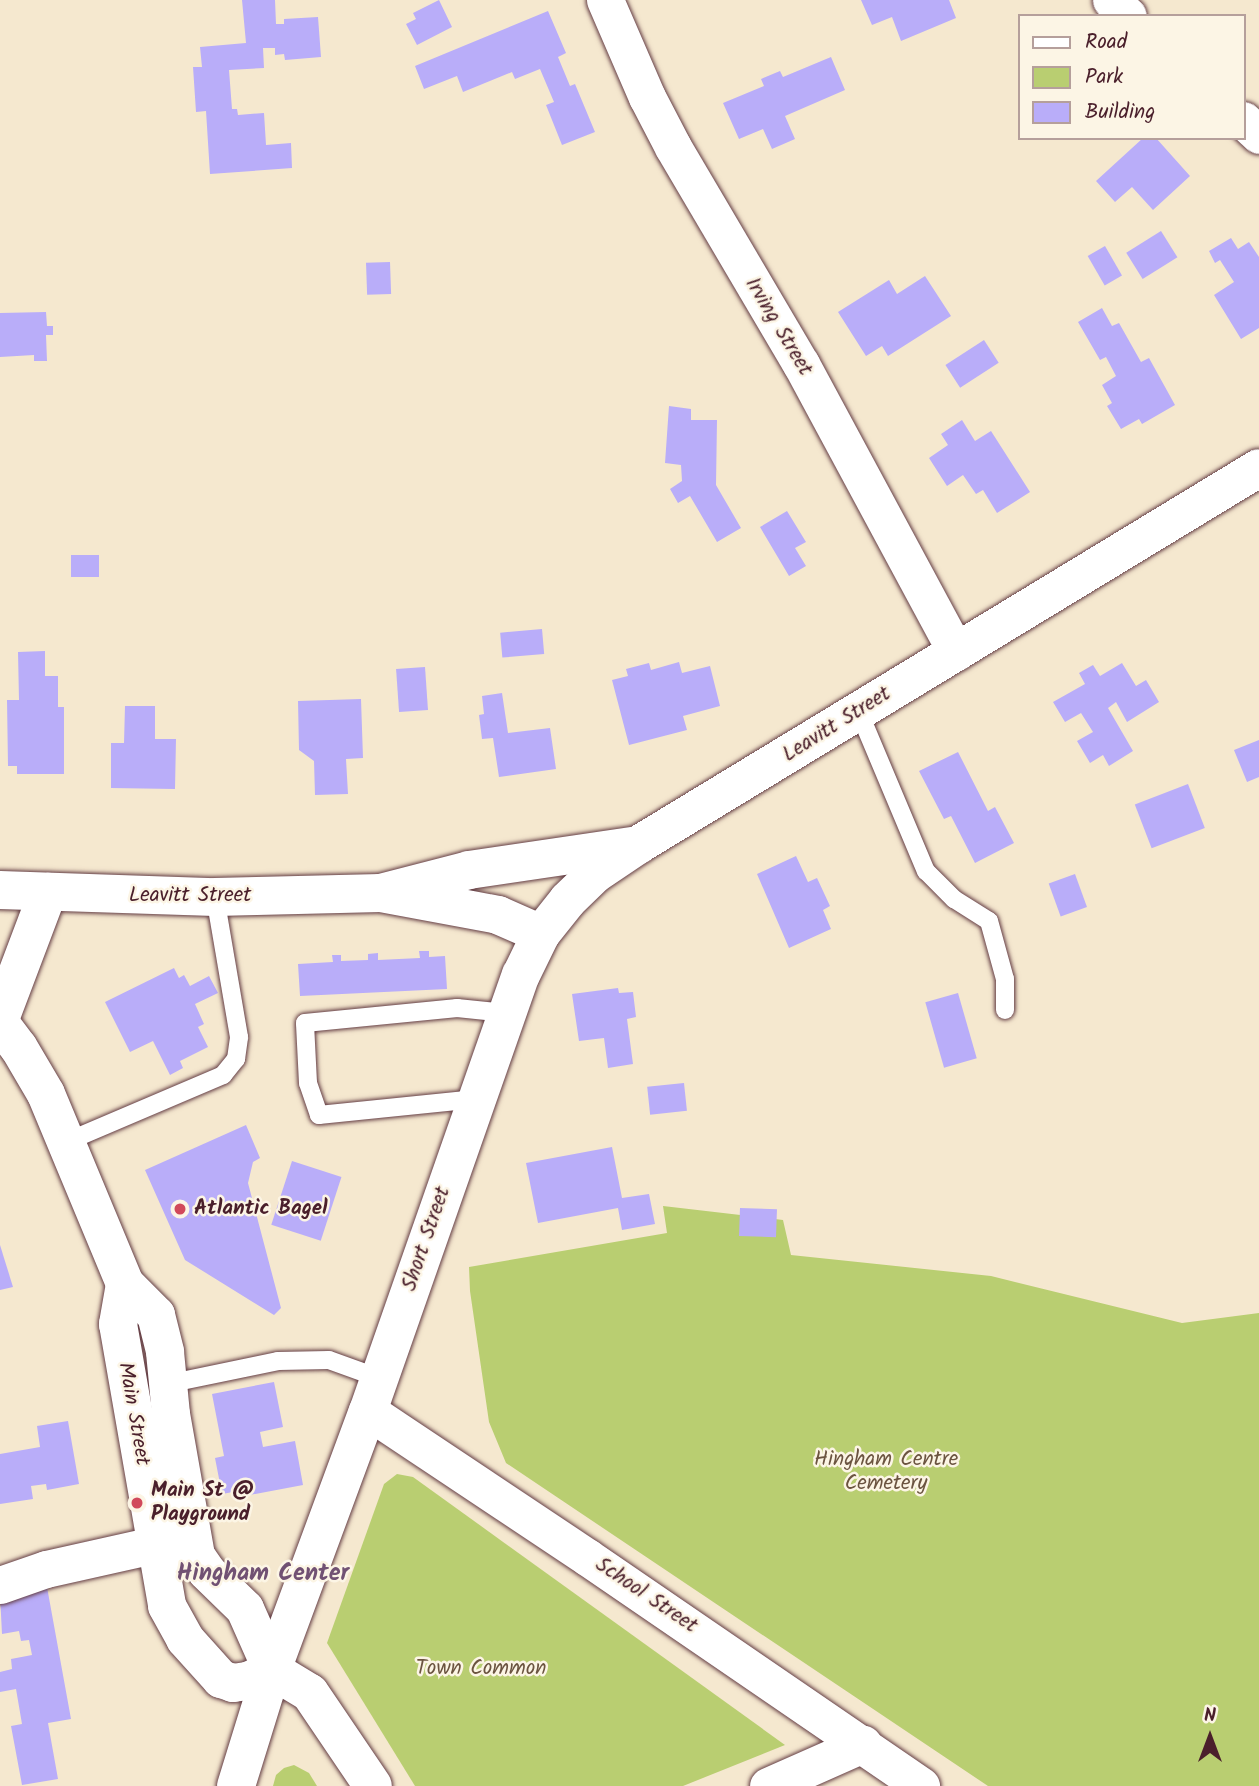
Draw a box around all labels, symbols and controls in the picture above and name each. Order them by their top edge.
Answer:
legend [1018,14,1245,140]
text: Road [1085,26,1127,59]
text: Park [1085,61,1123,94]
text: Building [1085,96,1155,129]
street label: Irving Street [739,273,817,381]
street label: Leavitt Street [778,682,896,768]
street label: Leavitt Street [129,883,251,909]
street label: Short Street [397,1184,457,1294]
place label: Atlantic Bagel [194,1196,328,1222]
marker: Atlantic Bagel [172,1201,188,1217]
street label: Main Street [112,1360,154,1468]
park label: Hingham Centre Cemetery [814,1447,958,1497]
place label: Main St @ Playground [151,1478,255,1528]
marker: Main St @ Playground [129,1495,145,1511]
street label: School Street [590,1553,702,1639]
district label: Hingham Center [177,1560,349,1588]
park label: Town Common [416,1656,546,1682]
text: N [1204,1701,1216,1731]
north arrow [1175,1702,1245,1772]

